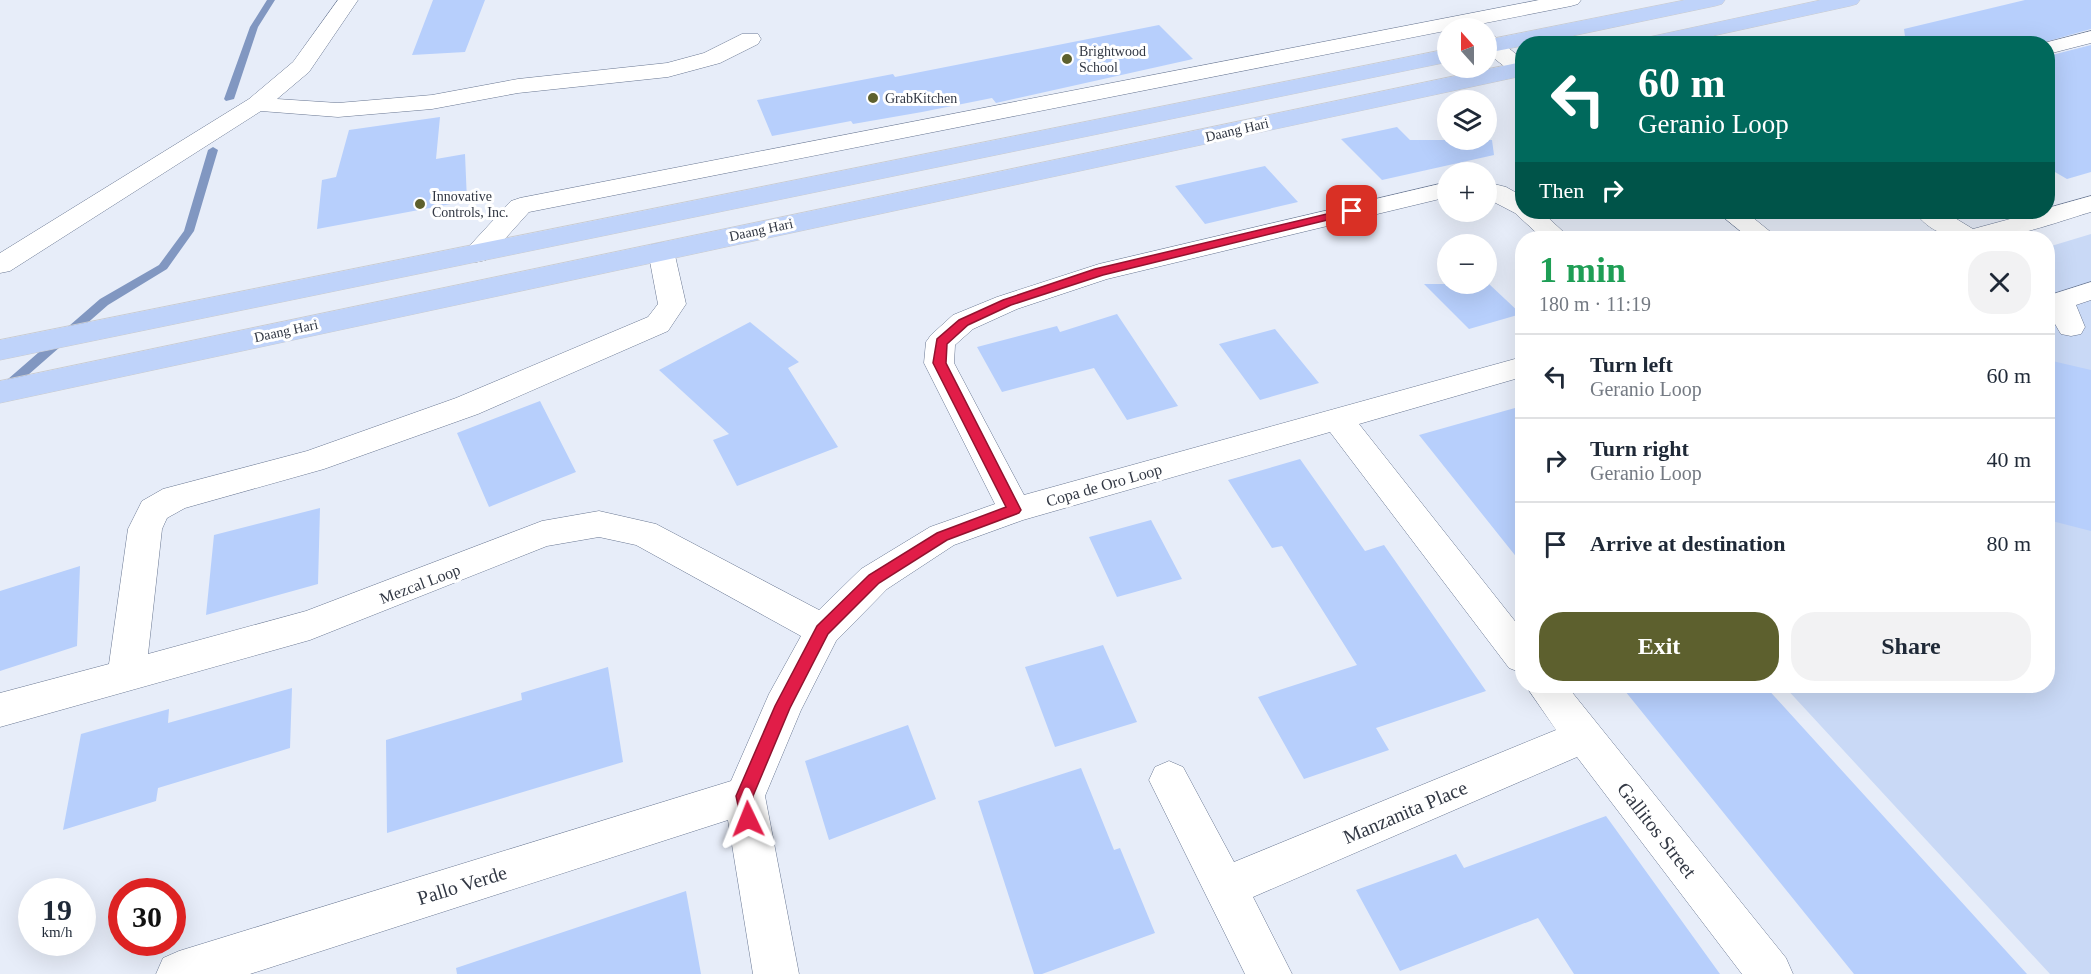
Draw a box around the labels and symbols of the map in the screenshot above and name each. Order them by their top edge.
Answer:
north arrow [1437,18,1497,78]
place label: Brightwood School [1079,44,1146,75]
marker: Brightwood School [1060,52,1074,66]
marker: GrabKitchen [866,91,880,105]
place label: GrabKitchen [885,91,957,106]
street label: Daang Hari [1204,115,1270,145]
pin [1326,185,1377,236]
place label: Innovative Controls, Inc. [432,189,509,220]
marker: Innovative Controls, Inc. [413,197,427,211]
street label: Daang Hari [728,216,794,244]
street label: Daang Hari [253,317,319,345]
street label: Copa de Oro Loop [1044,460,1164,511]
street label: Mezcal Loop [377,561,463,608]
street label: Manzanita Place [1340,776,1470,848]
street label: Gallitos Street [1613,778,1701,882]
position arrow [716,787,780,851]
street label: Pallo Verde [415,861,510,909]
speed limit sign: 30 [108,878,186,956]

